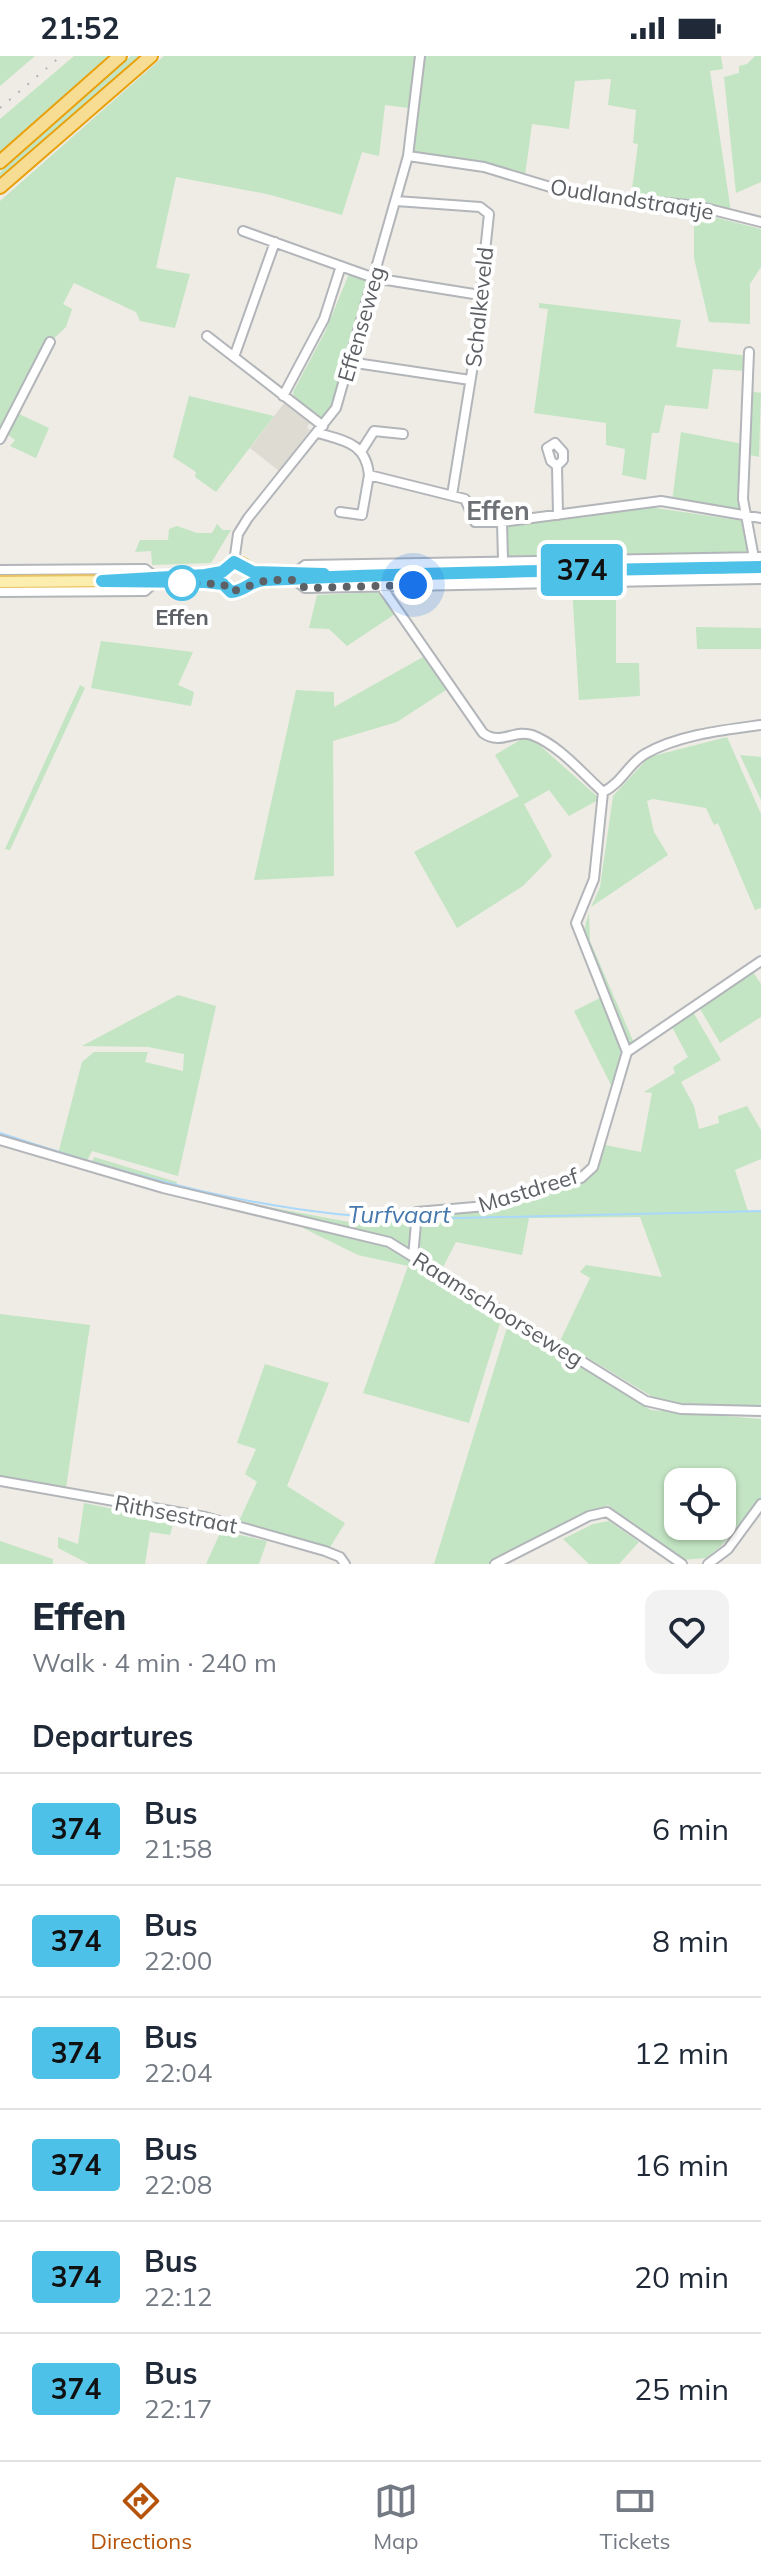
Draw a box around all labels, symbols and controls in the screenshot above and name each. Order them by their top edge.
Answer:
text: 21:52 [40,9,119,47]
street label: Oudlandstraatje [548,172,716,226]
street label: Schalkeveld [459,246,499,368]
street label: Effenseweg [331,263,391,385]
district label: Effen [466,494,530,527]
line badge: 374 [536,544,628,596]
text: 374 [557,552,607,587]
your location [393,565,433,605]
marker: Effen [165,566,199,600]
place label: Effen [155,603,209,631]
street label: Mastdreef [475,1161,582,1218]
water label: Turfvaart [348,1199,451,1229]
street label: Raamschoorseweg [408,1245,588,1373]
map controls [664,1468,736,1540]
button: locate [664,1468,736,1540]
street label: Rithsestraat [112,1488,240,1540]
button: heart [645,1590,729,1674]
text: Effen [32,1592,127,1640]
text: Walk · 4 min · 240 m [32,1646,277,1679]
text: Departures [32,1717,193,1755]
text: Bus [144,1794,198,1832]
text: 6 min [652,1810,729,1848]
text: 374 [51,1811,101,1846]
text: 21:58 [144,1832,212,1865]
text: Bus [144,1906,198,1944]
text: 8 min [652,1922,729,1960]
text: 374 [51,1923,101,1958]
text: 22:00 [144,1944,212,1977]
text: Bus [144,2018,198,2056]
text: 12 min [634,2034,729,2072]
text: 374 [51,2035,101,2070]
text: 22:04 [144,2056,212,2089]
text: Bus [144,2130,198,2168]
text: 16 min [634,2146,729,2184]
text: 374 [51,2147,101,2182]
text: 22:08 [144,2168,212,2201]
text: Bus [144,2242,198,2280]
text: 20 min [634,2258,729,2296]
text: 374 [51,2259,101,2294]
text: 22:12 [144,2280,212,2313]
text: Bus [144,2354,198,2392]
text: 25 min [634,2370,729,2408]
text: 374 [51,2371,101,2406]
text: 22:17 [144,2392,212,2425]
tab: Directions [90,2479,192,2555]
tab: Map [373,2479,418,2555]
tab: Tickets [599,2479,670,2555]

